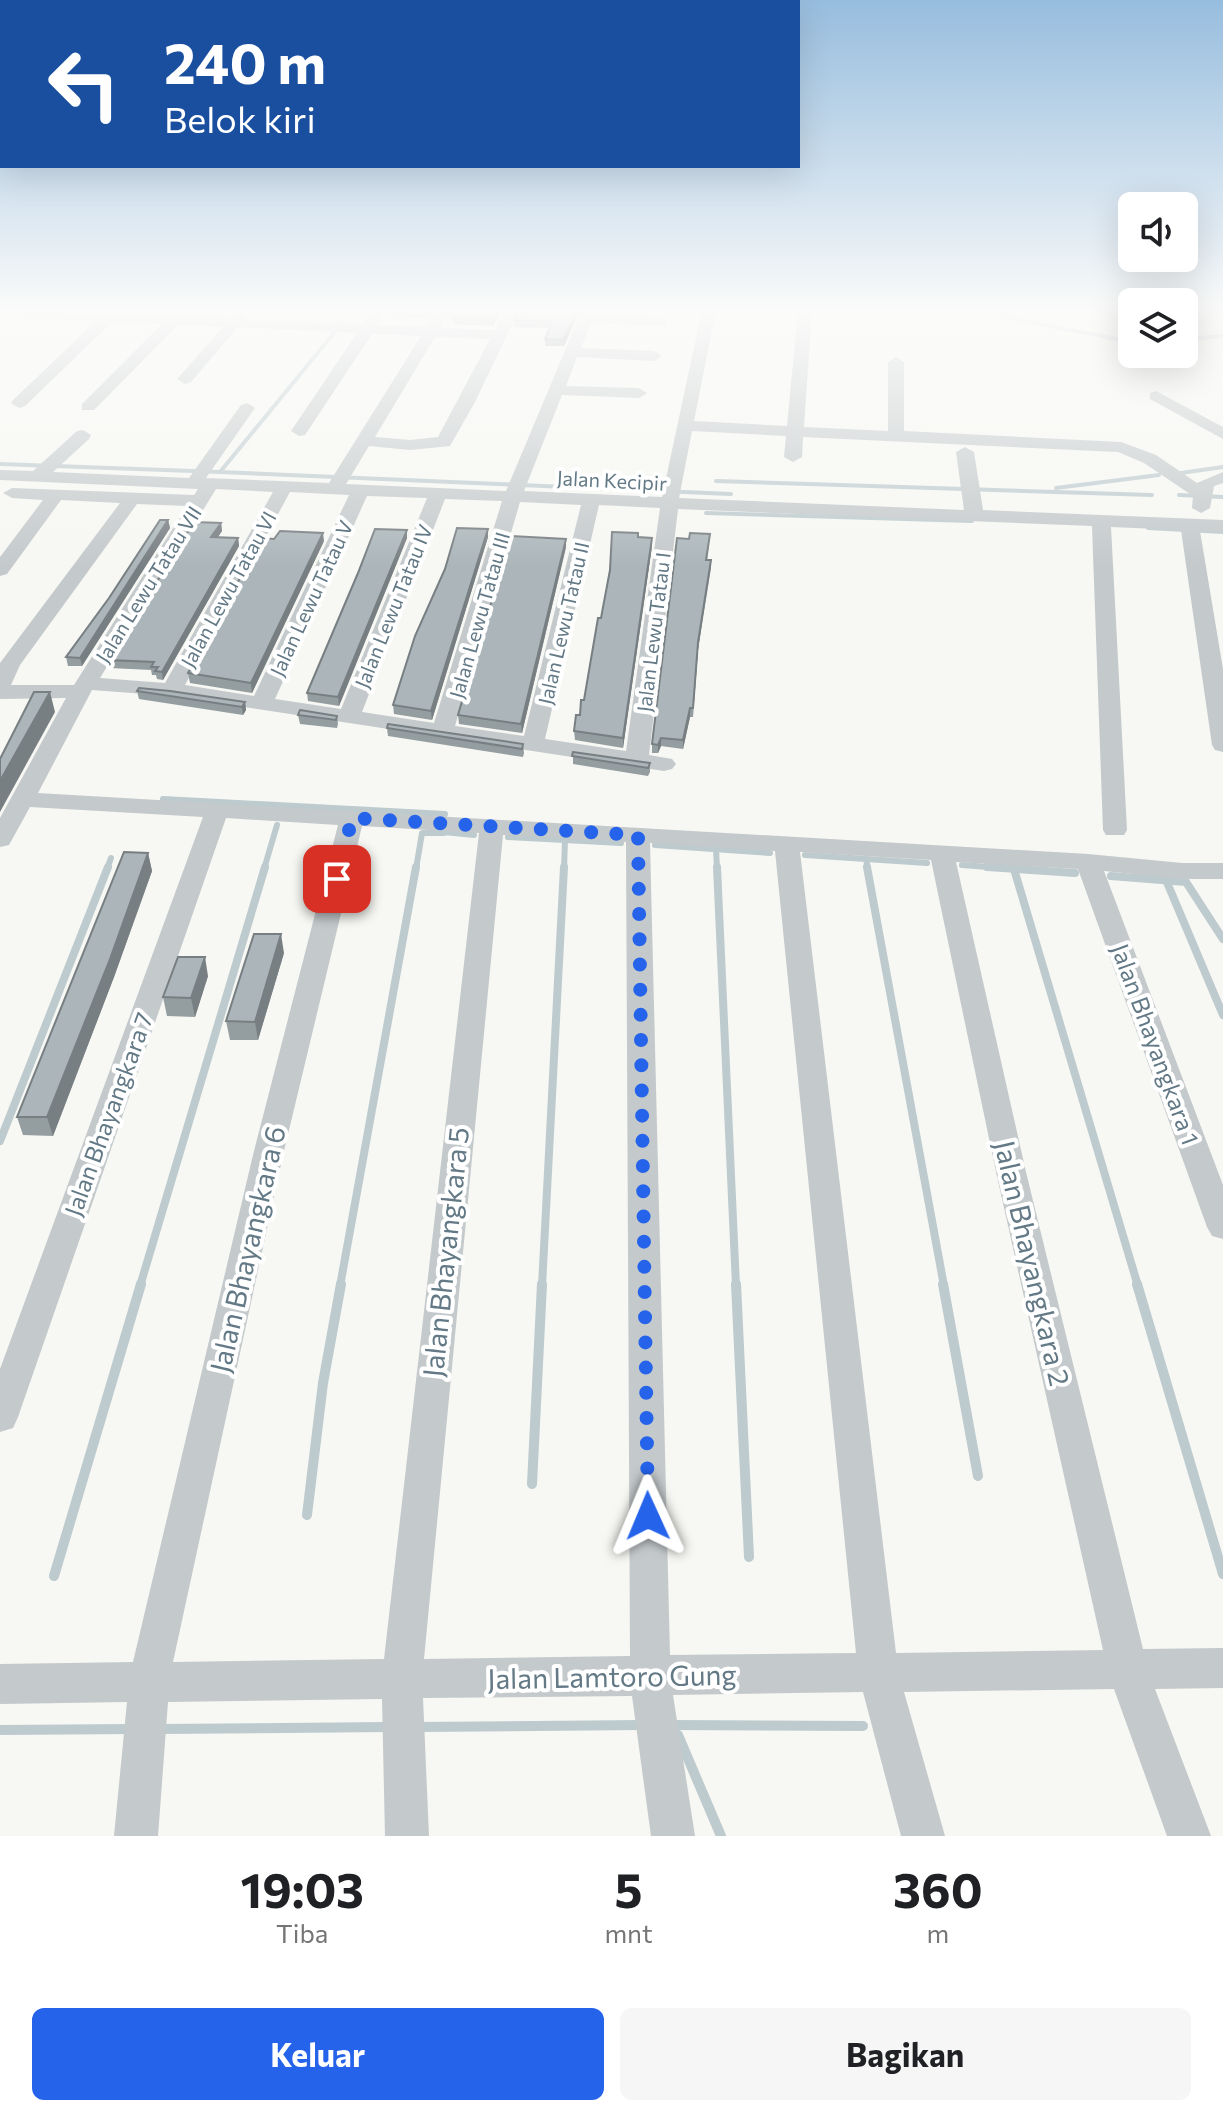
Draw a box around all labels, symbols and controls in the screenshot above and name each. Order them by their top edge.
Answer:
text: 240 m [164,27,326,96]
icon: left [32,32,136,136]
text: Belok kiri [164,96,316,140]
map controls [1118,192,1198,368]
button: sound [1118,192,1198,272]
button: layers [1118,288,1198,368]
street label: Jalan Kecipir [556,465,668,495]
street label: Jalan Lewu Tatau VII [90,501,206,667]
street label: Jalan Lewu Tatau VI [175,507,281,671]
street label: Jalan Lewu Tatau V [264,516,358,680]
street label: Jalan Lewu Tatau IV [349,520,437,691]
street label: Jalan Lewu Tatau III [444,529,514,701]
street label: Jalan Lewu Tatau II [533,539,593,707]
street label: Jalan Lewu Tatau I [631,551,675,713]
pin [303,845,371,913]
icon: arrive [315,857,359,901]
street label: Jalan Bhayangkara 1 [1106,939,1206,1149]
street label: Jalan Bhayangkara 7 [58,1008,158,1220]
street label: Jalan Bhayangkara 6 [202,1122,292,1376]
street label: Jalan Bhayangkara 5 [415,1125,475,1379]
street label: Jalan Bhayangkara 2 [988,1137,1078,1389]
position arrow [606,1474,690,1558]
street label: Jalan Lamtoro Gung [487,1657,737,1695]
text: 19:03 [240,1859,364,1918]
text: 5 [615,1859,643,1918]
text: 360 [893,1859,983,1918]
text: Tiba [276,1917,328,1948]
text: mnt [604,1917,653,1948]
text: m [926,1917,949,1948]
button: Keluar [32,2008,604,2100]
button: Bagikan [620,2008,1191,2100]

